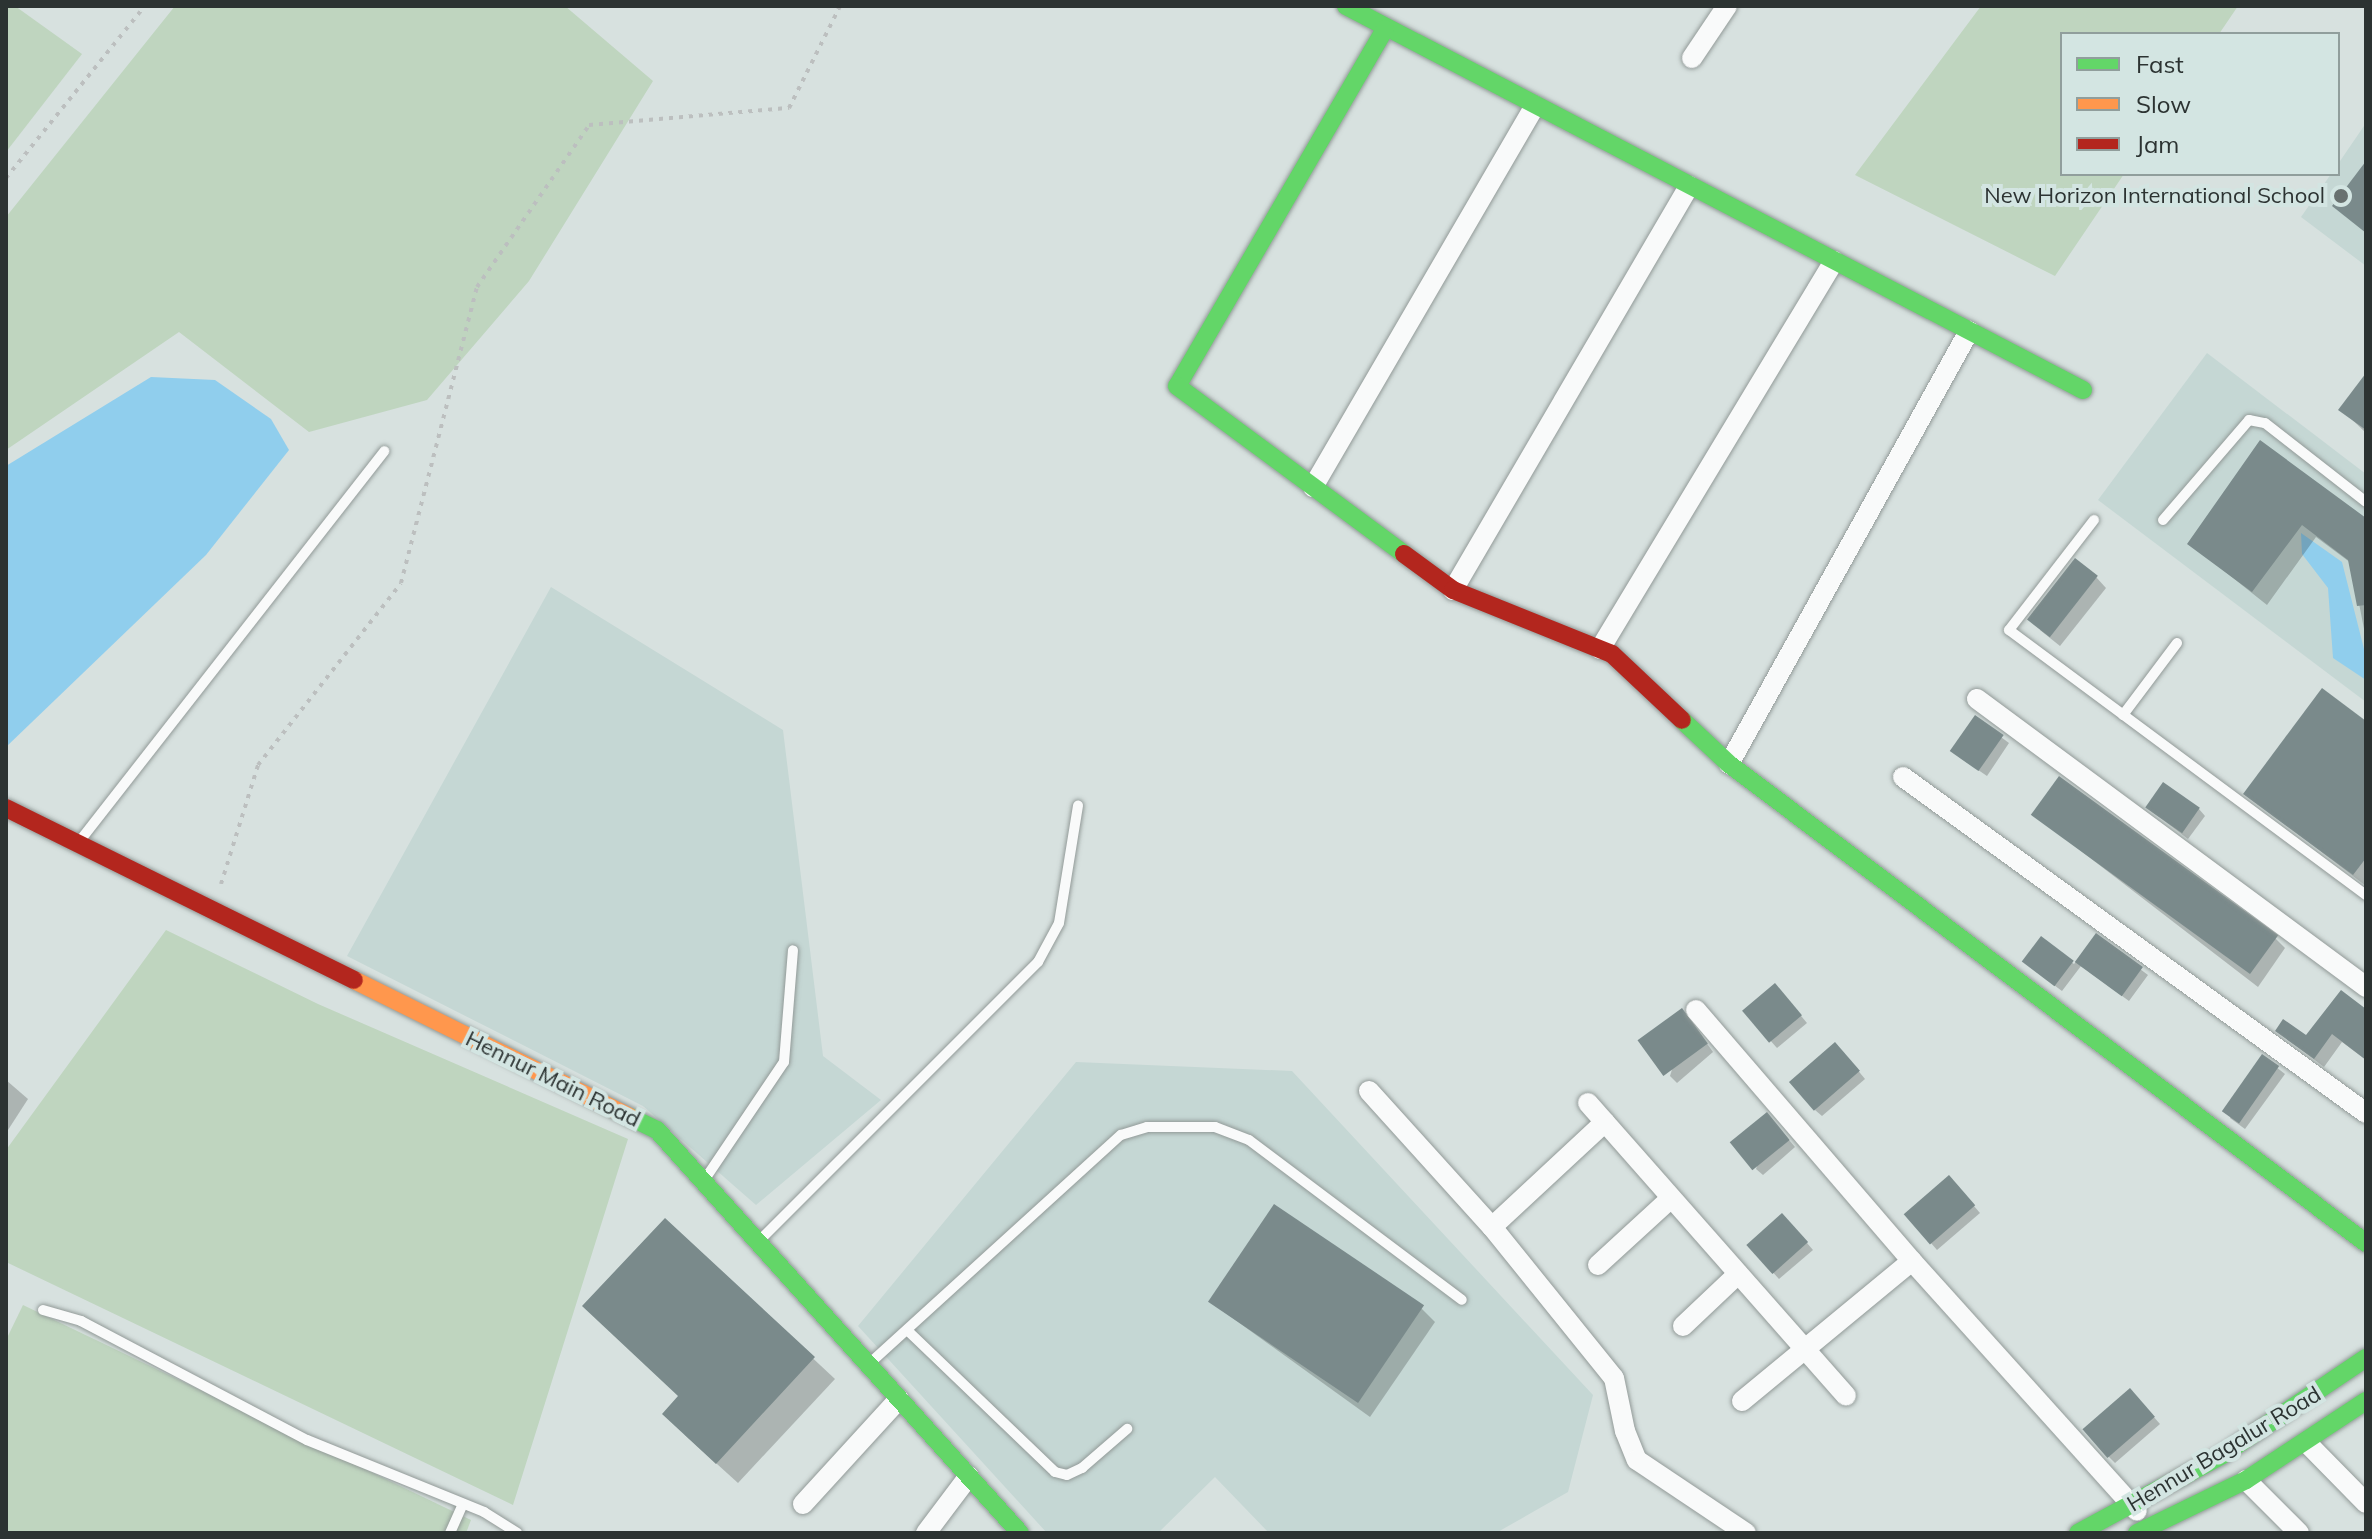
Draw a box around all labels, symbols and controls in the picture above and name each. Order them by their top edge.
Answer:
legend [2060,32,2340,176]
text: Fast [2136,49,2184,79]
text: Slow [2136,89,2191,119]
text: Jam [2136,129,2179,159]
place label: New Horizon International School [1984,183,2325,209]
marker: New Horizon International School [2332,187,2350,205]
street label: Hennur Main Road [461,1025,645,1133]
street label: Hennur Bagalur Road [2122,1381,2326,1517]

